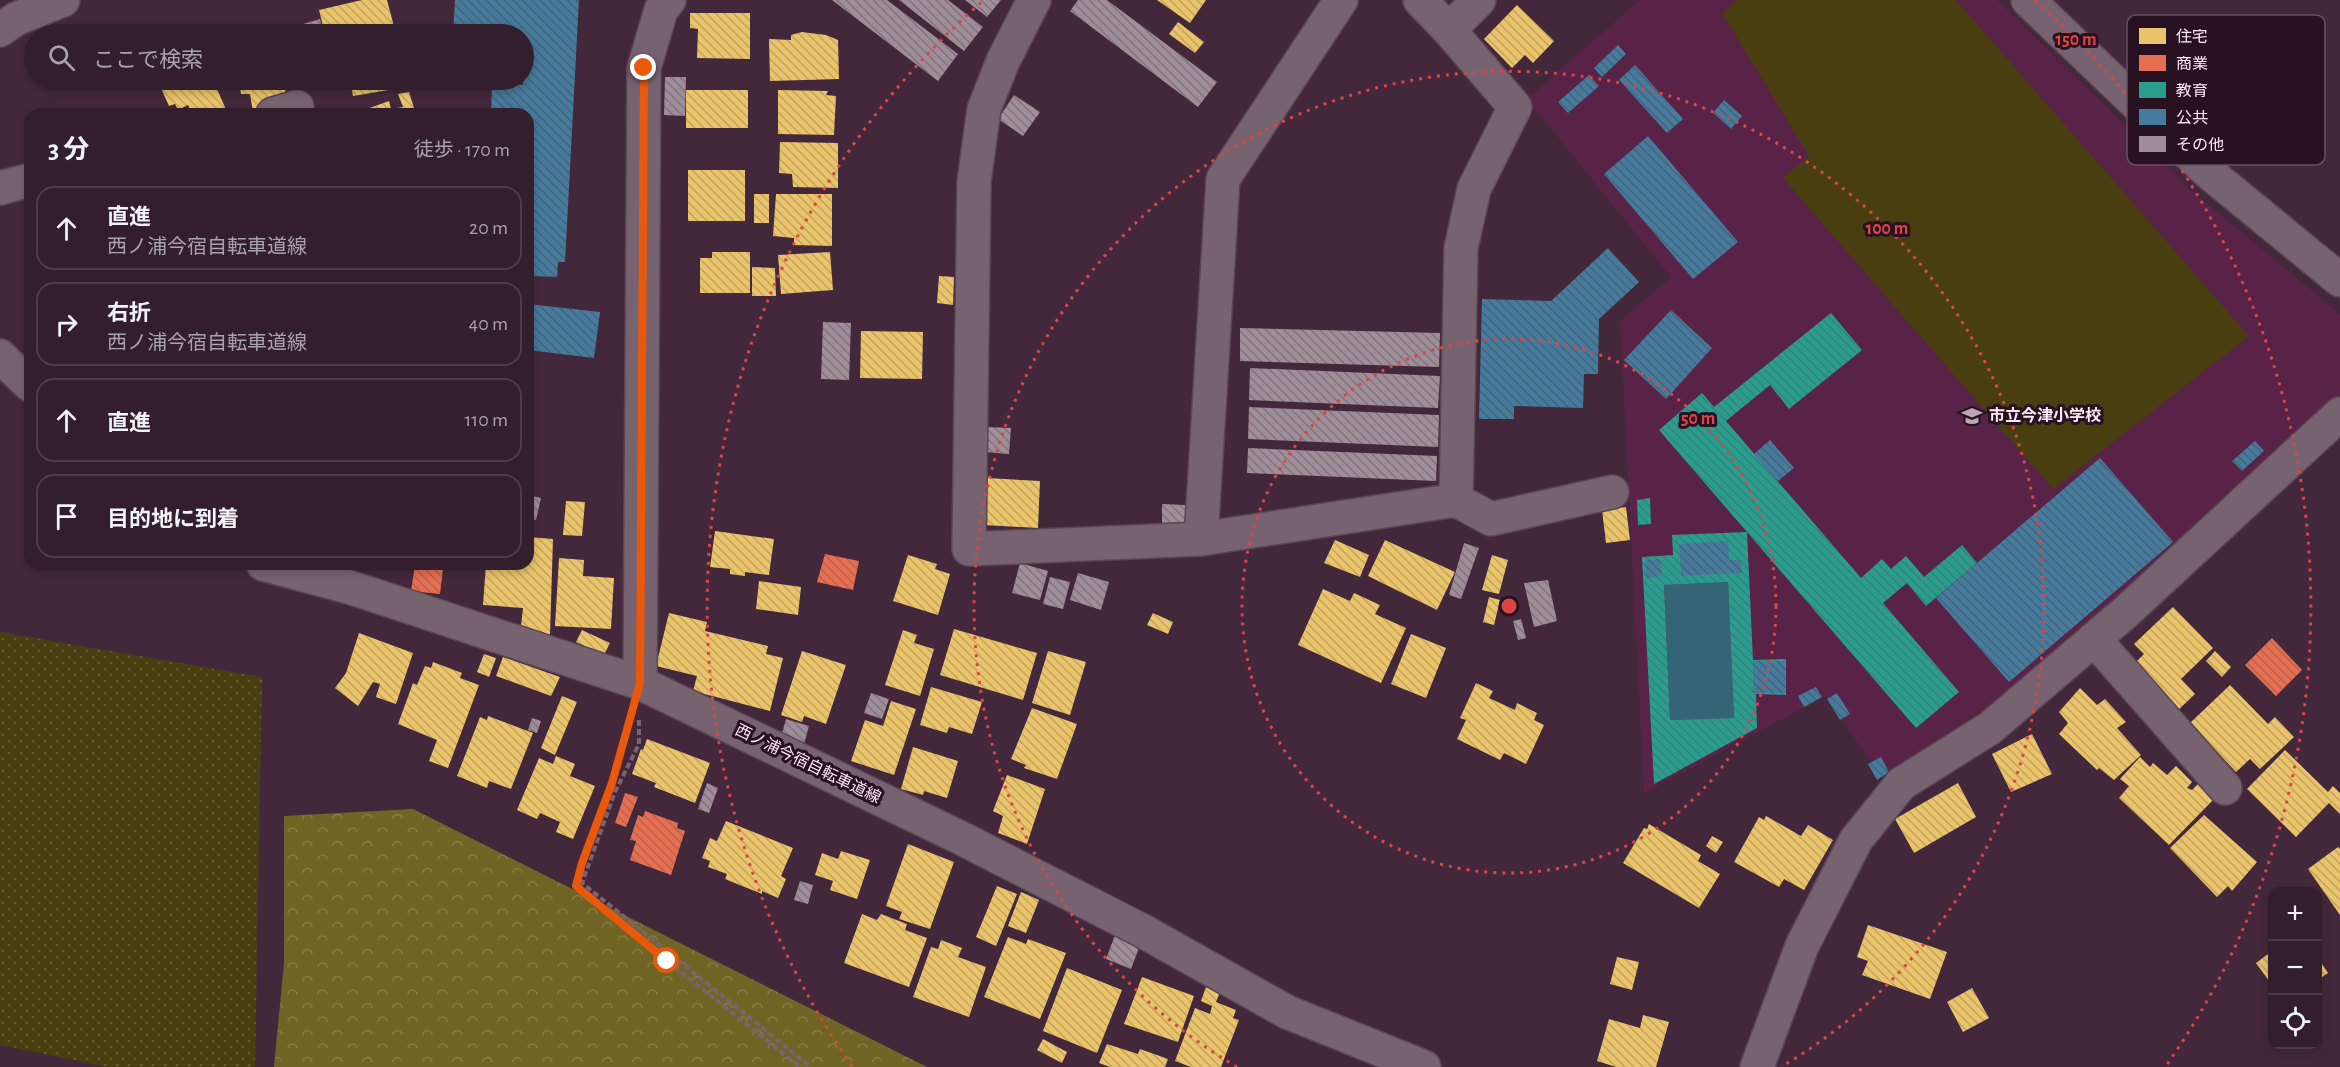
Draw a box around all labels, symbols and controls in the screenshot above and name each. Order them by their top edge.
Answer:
legend [2127,15,2325,165]
search box [24,24,534,90]
text: 住宅 [2176,28,2208,45]
text: 150 m [2056,31,2096,49]
icon: search [45,41,78,74]
text: ここで検索 [93,49,203,71]
route end [630,54,656,80]
text: 商業 [2176,56,2208,72]
text: 教育 [2176,82,2208,99]
text: 公共 [2176,109,2208,126]
text: 3 分 [48,137,89,163]
text: その他 [2176,137,2224,153]
text: 徒歩 · 170 m [414,140,510,160]
text: 直進 [107,206,151,228]
icon: ahead [50,212,83,245]
text: 20 m [469,218,508,238]
text: 100 m [1866,220,1908,238]
text: 西ノ浦今宿自転車道線 [107,237,307,257]
text: 右折 [107,302,151,324]
icon: right [50,308,83,341]
text: 40 m [469,314,508,334]
text: 西ノ浦今宿自転車道線 [107,333,307,353]
icon: ahead [50,404,83,437]
school or university icon: 市立今津小学校 [1960,404,1984,428]
place label: 市立今津小学校 [1989,407,2101,424]
text: 110 m [464,410,508,430]
text: 50 m [1681,410,1715,428]
text: 直進 [107,412,151,434]
icon: arrive [50,500,83,533]
text: 目的地に到着 [107,508,239,530]
centre of rings [1499,596,1519,616]
street label: 西ノ浦今宿自転車道線 [733,721,884,806]
map controls [2268,887,2322,1049]
button: + [2268,887,2322,941]
button: − [2268,941,2322,995]
route start [653,947,679,973]
button: locate [2268,995,2322,1049]

